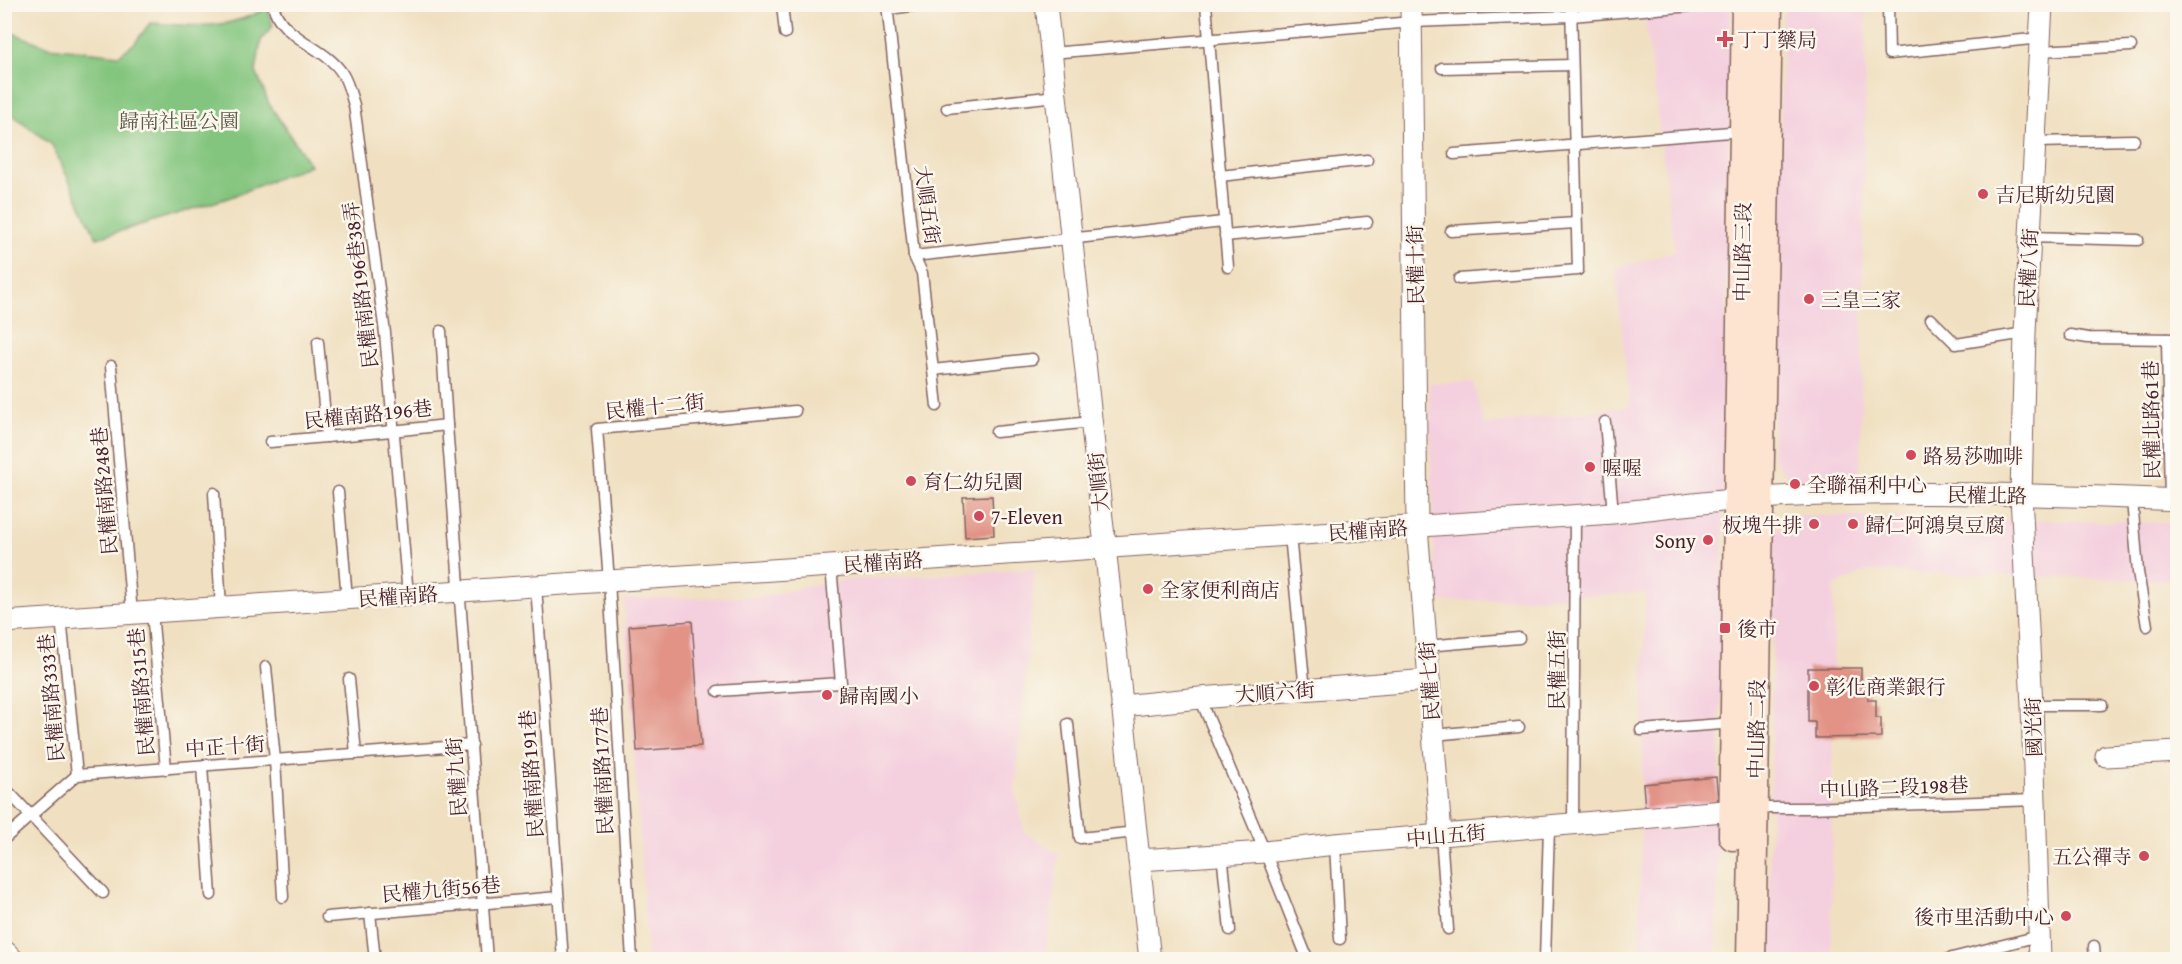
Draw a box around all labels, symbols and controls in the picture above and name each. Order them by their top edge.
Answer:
place label: 丁丁藥局 [1737,25,1817,54]
marker: 丁丁藥局 [1718,32,1732,46]
park label: 歸南社區公園 [119,106,239,135]
street label: 大順五街 [908,163,948,247]
place label: 吉尼斯幼兒園 [1995,180,2115,209]
marker: 吉尼斯幼兒園 [1976,187,1990,201]
street label: 民權南路196巷38弄 [335,200,385,370]
street label: 中山路三段 [1727,202,1757,302]
street label: 民權十街 [1400,225,1430,305]
street label: 民權八街 [2011,227,2045,309]
place label: 三皇三家 [1821,285,1901,314]
marker: 三皇三家 [1802,292,1816,306]
street label: 民權北路61巷 [2135,360,2167,480]
street label: 民權十二街 [604,386,706,426]
street label: 民權南路196巷 [302,393,434,435]
street label: 民權南路248巷 [84,426,124,556]
place label: 路易莎咖啡 [1923,441,2023,470]
marker: 路易莎咖啡 [1904,448,1918,462]
street label: 大順街 [1080,451,1116,513]
place label: 喔喔 [1602,453,1642,482]
marker: 喔喔 [1583,460,1597,474]
place label: 育仁幼兒園 [923,467,1023,496]
place label: 全聯福利中心 [1807,470,1927,499]
marker: 育仁幼兒園 [904,474,918,488]
marker: 全聯福利中心 [1788,477,1802,491]
street label: 民權北路 [1947,480,2027,510]
place label: 7-Eleven [991,502,1063,531]
marker: 7-Eleven [972,509,986,523]
place label: 板塊牛排 [1722,510,1802,539]
place label: 歸仁阿鴻臭豆腐 [1865,510,2005,539]
street label: 民權南路 [1327,513,1409,547]
marker: 板塊牛排 [1807,517,1821,531]
marker: 歸仁阿鴻臭豆腐 [1846,517,1860,531]
place label: Sony [1655,526,1696,555]
marker: Sony [1701,533,1715,547]
street label: 民權南路 [842,545,924,579]
place label: 全家便利商店 [1160,575,1280,604]
street label: 民權南路 [357,579,439,613]
marker: 全家便利商店 [1141,582,1155,596]
place label: 後市 [1737,614,1777,643]
marker: 後市 [1718,621,1732,635]
street label: 民權南路315巷 [121,627,161,757]
street label: 民權五街 [1542,630,1571,710]
street label: 民權南路333巷 [31,633,71,763]
street label: 民權七街 [1412,640,1446,722]
place label: 彰化商業銀行 [1826,672,1946,701]
street label: 大順六街 [1234,675,1316,709]
street label: 中山路二段 [1741,679,1771,779]
marker: 彰化商業銀行 [1807,679,1821,693]
place label: 歸南國小 [839,681,919,710]
marker: 歸南國小 [820,688,834,702]
street label: 國光街 [2017,697,2049,757]
street label: 民權南路177巷 [584,706,620,836]
street label: 民權南路191巷 [512,709,550,839]
street label: 中正十街 [184,729,266,763]
street label: 民權九街 [439,736,473,818]
street label: 中山路二段198巷 [1819,770,1969,804]
street label: 中山五街 [1405,817,1487,853]
place label: 五公禪寺 [2052,842,2132,871]
marker: 五公禪寺 [2137,849,2151,863]
street label: 民權九街56巷 [380,869,502,909]
place label: 後市里活動中心 [1914,902,2054,931]
marker: 後市里活動中心 [2059,909,2073,923]

